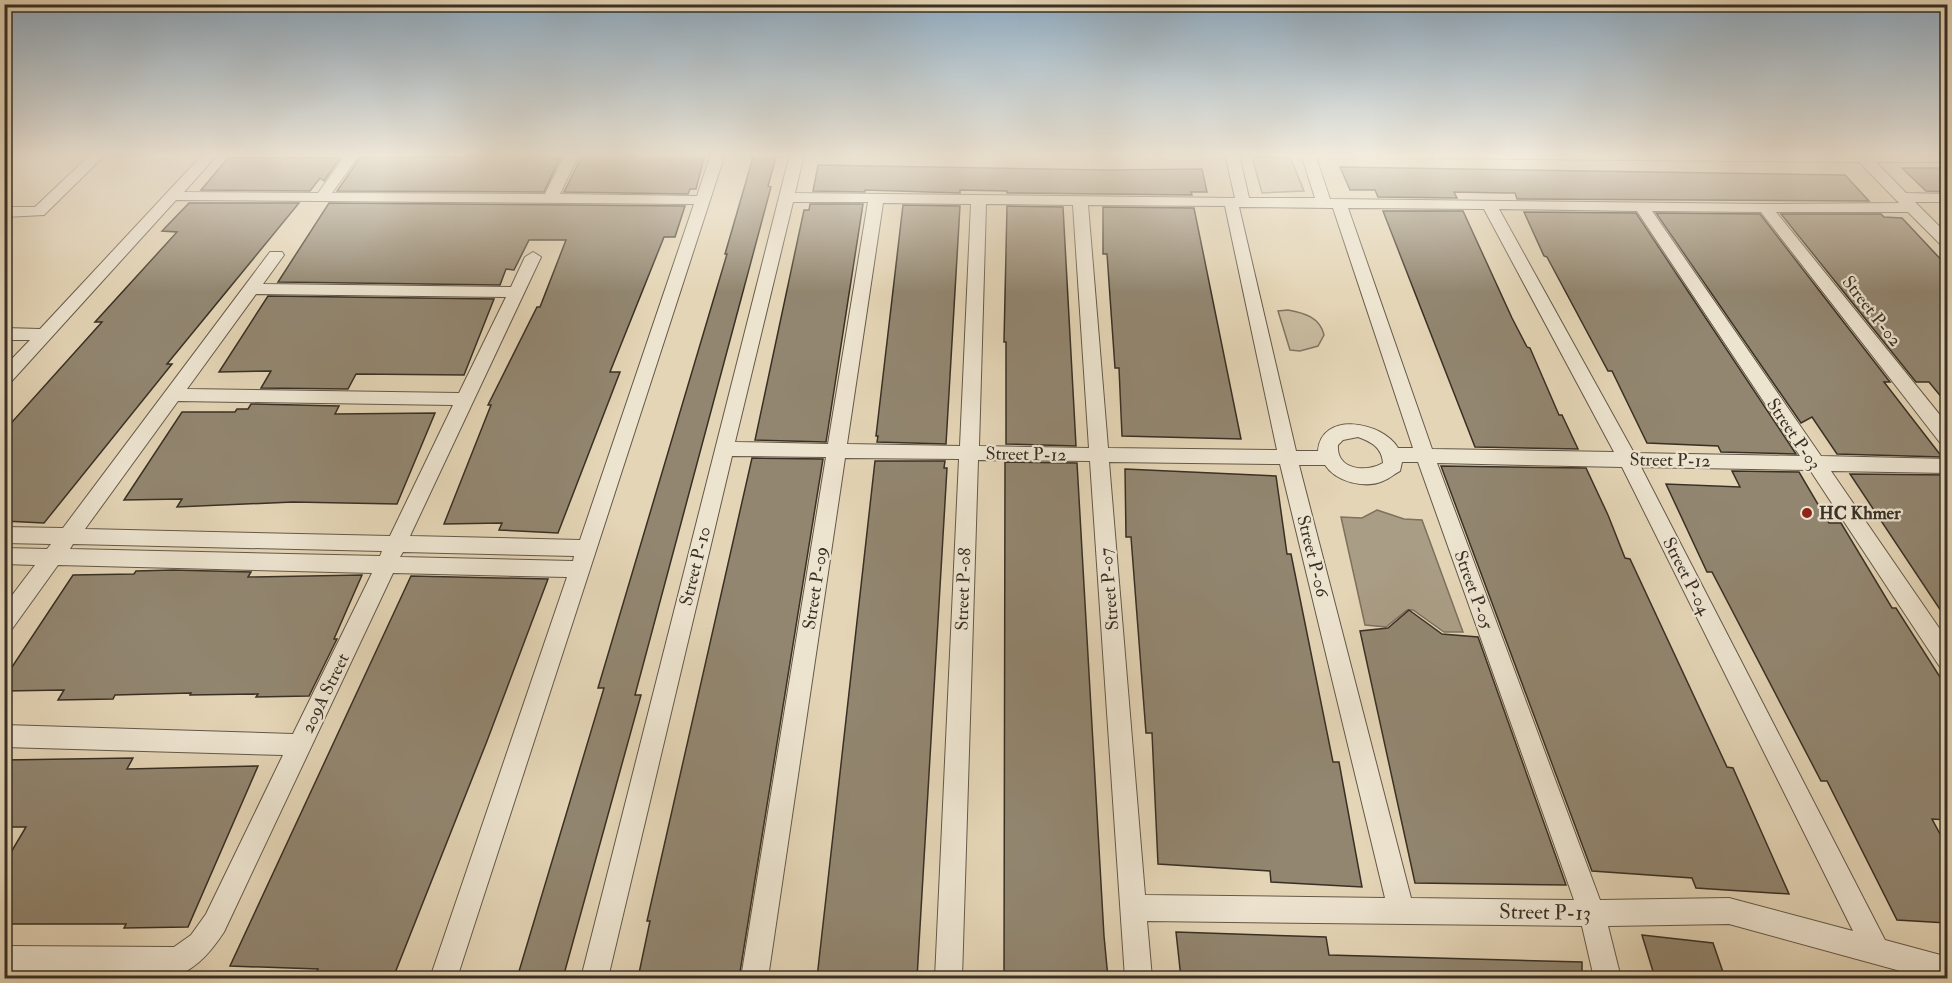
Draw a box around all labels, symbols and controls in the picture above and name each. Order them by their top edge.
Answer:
street label: Street P-02 [1837,271,1906,351]
street label: Street P-03 [1761,394,1826,474]
street label: Street P-12 [985,442,1067,467]
street label: Street P-12 [1629,448,1711,473]
place label: HC Khmer [1819,502,1901,525]
marker: HC Khmer [1800,506,1814,520]
street label: Street P-06 [1291,513,1334,600]
street label: Street P-10 [675,524,716,608]
street label: Street P-04 [1657,534,1716,620]
street label: Street P-09 [798,545,833,631]
street label: Street P-08 [951,547,976,631]
street label: Street P-07 [1094,547,1125,631]
street label: Street P-05 [1449,547,1498,633]
street label: 209A Street [296,649,355,737]
street label: Street P-13 [1499,898,1591,927]

